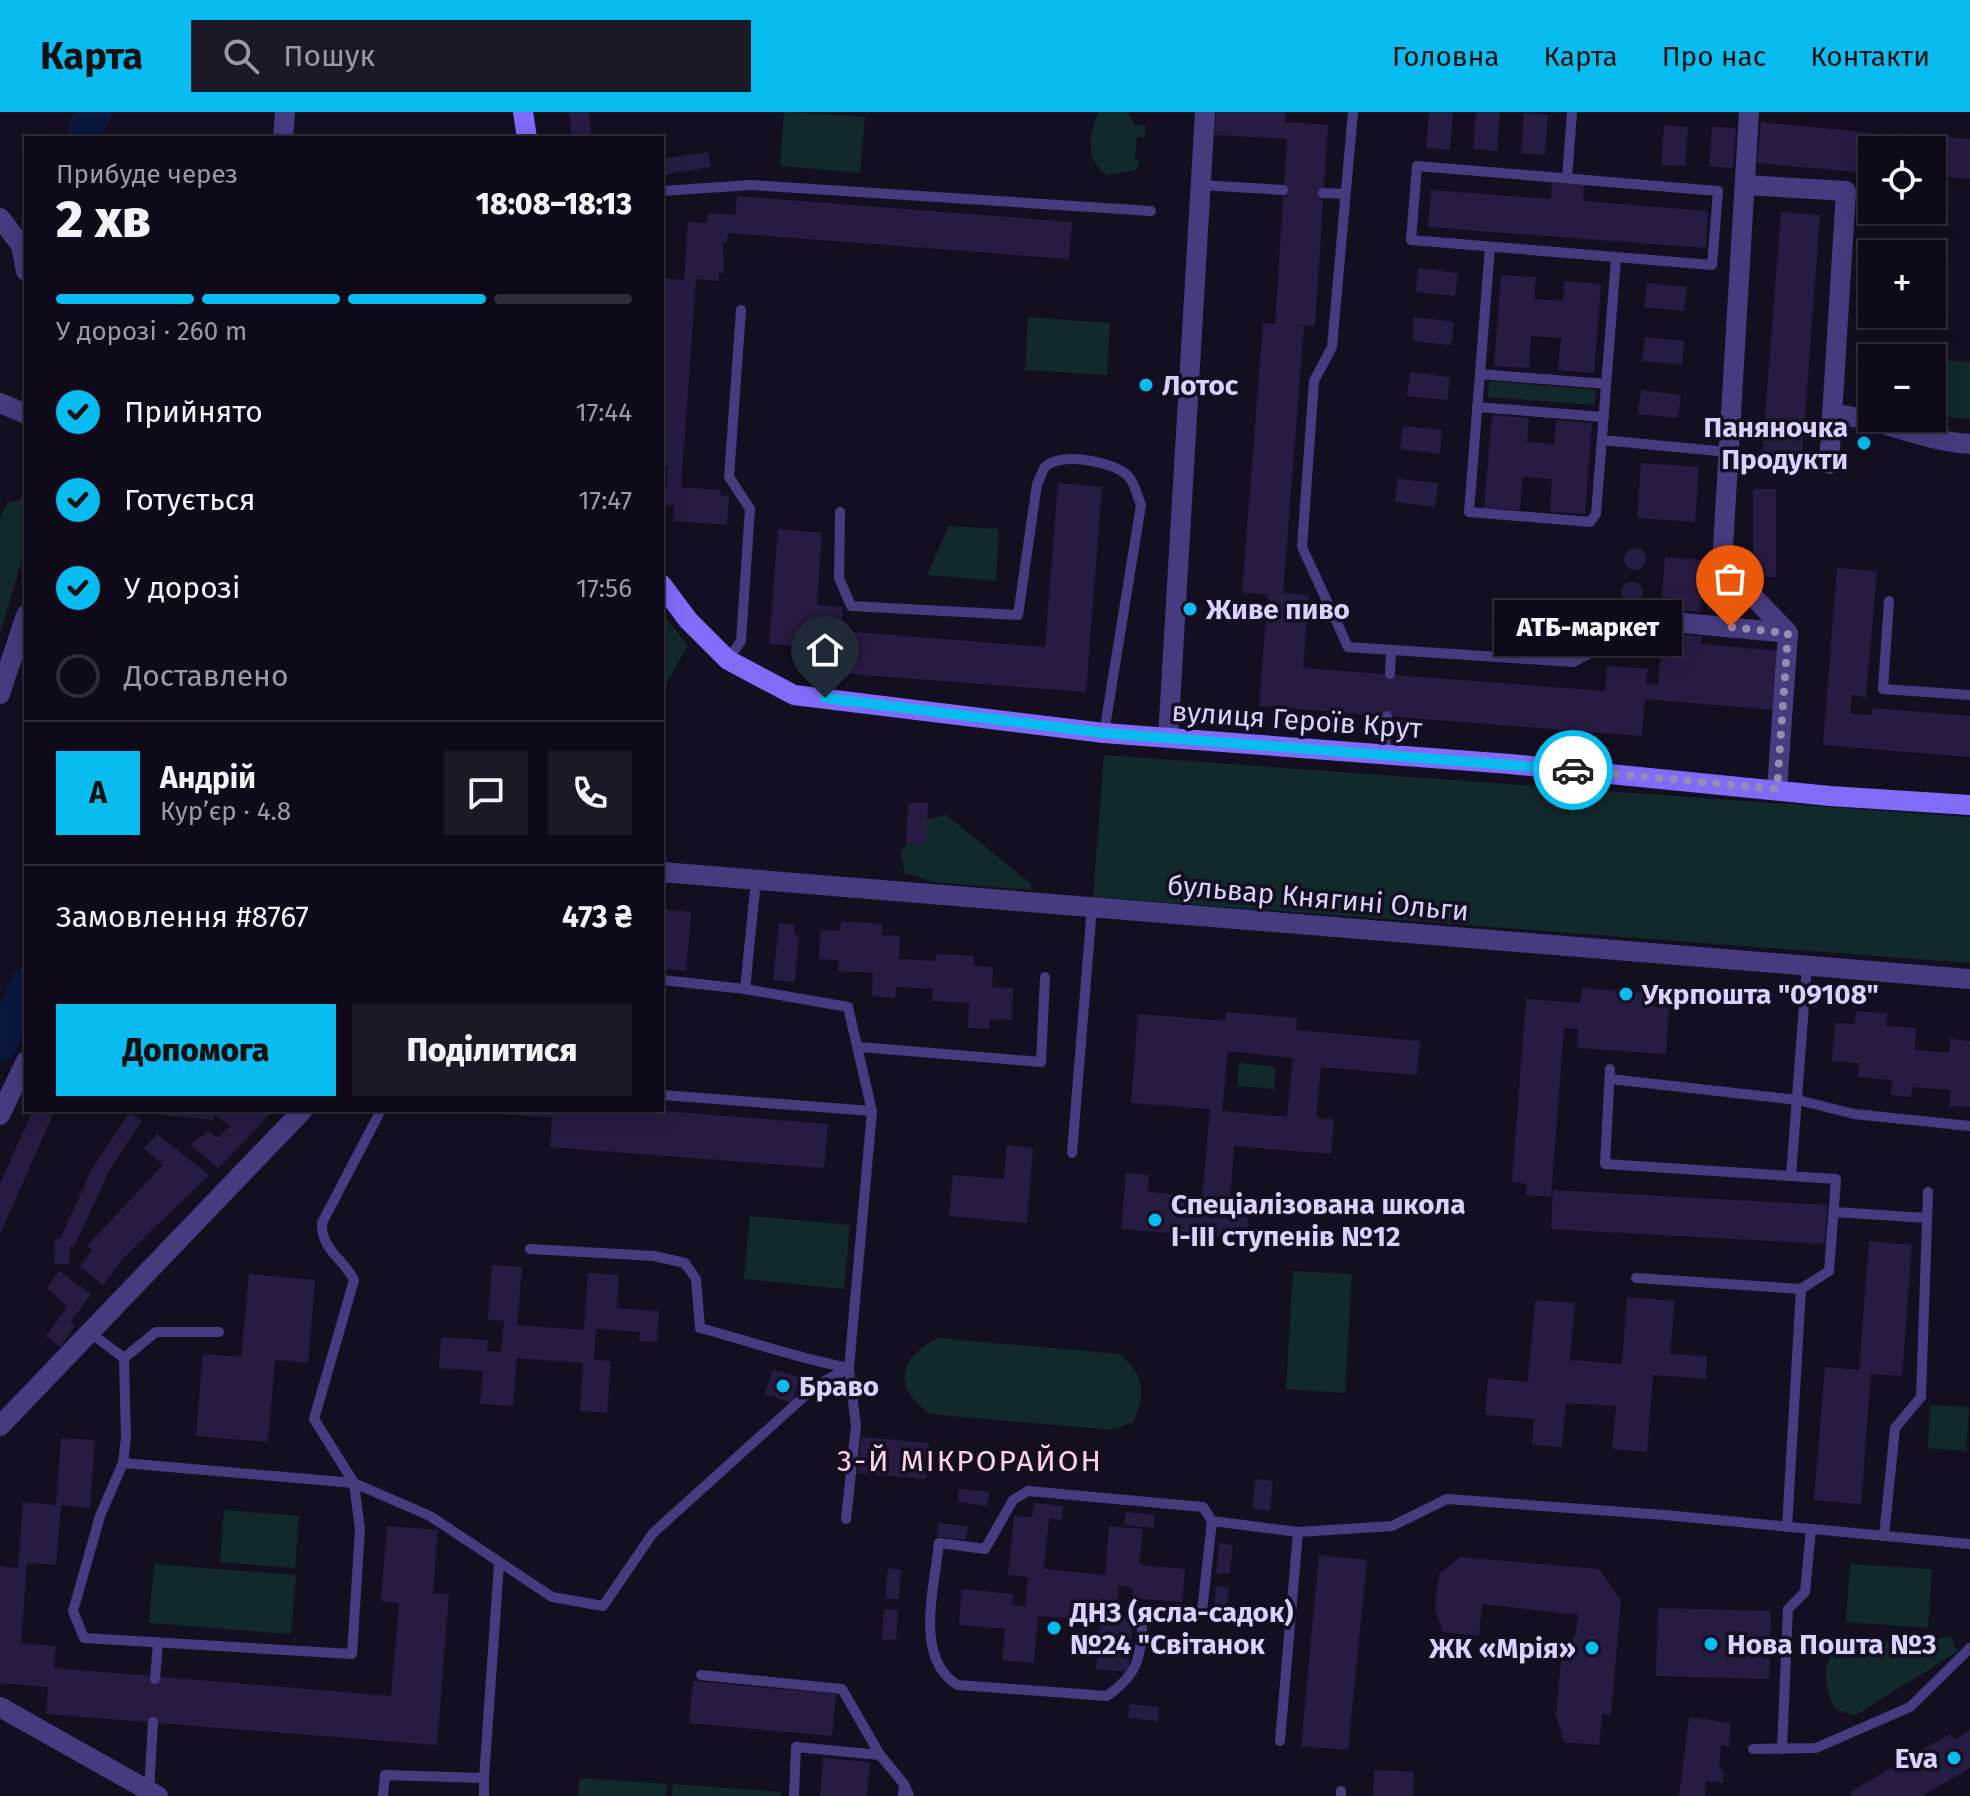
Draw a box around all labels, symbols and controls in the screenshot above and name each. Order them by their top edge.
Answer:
search box [191,20,751,92]
text: Карта [40,33,143,79]
icon: search [219,34,263,78]
text: Пошук [283,38,375,74]
text: Головна [1392,40,1500,73]
text: Карта [1544,40,1618,73]
text: Про нас [1662,40,1766,73]
text: Контакти [1810,40,1930,73]
map controls [1858,136,1946,432]
button: locate [1858,136,1946,224]
text: Прибуде через [56,159,238,190]
text: 18:08–18:13 [476,186,632,222]
text: 2 хв [56,188,151,251]
button: + [1858,240,1946,328]
text: У дорозі · 260 m [56,316,247,347]
button: − [1858,344,1946,432]
place label: Лотос [1162,369,1239,402]
marker: Лотос [1137,376,1155,394]
icon: check [56,390,100,434]
text: Прийнято [124,394,263,430]
text: 17:44 [575,397,632,428]
place label: Паняночка Продукти [1704,411,1848,476]
marker: Паняночка Продукти [1855,434,1873,452]
icon: check [56,478,100,522]
text: Готується [124,482,256,518]
text: 17:47 [578,485,632,516]
pin [1696,545,1764,627]
icon: bag [1708,557,1752,601]
icon: check [56,566,100,610]
text: У дорозі [124,570,240,606]
text: 17:56 [576,573,632,604]
place label: Живе пиво [1205,593,1350,626]
callout: АТБ-маркет [1494,599,1682,655]
marker: Живе пиво [1181,600,1199,618]
text: АТБ-маркет [1517,612,1659,643]
pin [791,616,859,698]
icon: home [803,628,847,672]
text: Доставлено [124,658,288,694]
street label: вулиця Героїв Крут [1171,695,1424,745]
courier [1533,730,1613,810]
icon: car [1551,748,1595,792]
button: chat [444,751,528,835]
button: phone [548,751,632,835]
text: Андрій [160,760,256,796]
text: А [89,775,107,811]
text: Кур’єр · 4.8 [160,796,291,827]
street label: бульвар Княгині Ольги [1166,868,1470,928]
text: Замовлення #8767 [56,899,309,935]
text: 473 ₴ [562,899,632,935]
place label: Укрпошта "09108" [1641,978,1879,1011]
marker: Укрпошта "09108" [1617,985,1635,1003]
button: Допомога [56,1004,336,1096]
button: Поділитися [352,1004,632,1096]
place label: Спеціалізована школа І-ІІІ ступенів №12 [1171,1188,1466,1253]
marker: Спеціалізована школа І-ІІІ ступенів №12 [1146,1211,1164,1229]
place label: Браво [799,1370,879,1403]
marker: Браво [774,1377,792,1395]
district label: 3-Й МІКРОРАЙОН [837,1443,1103,1479]
place label: ДНЗ (ясла-садок) №24 "Світанок [1069,1596,1293,1661]
marker: ДНЗ (ясла-садок) №24 "Світанок [1045,1619,1063,1637]
place label: Нова Пошта №3 [1727,1628,1937,1661]
place label: ЖК «Мрія» [1428,1632,1576,1665]
marker: Нова Пошта №3 [1702,1635,1720,1653]
marker: ЖК «Мрія» [1583,1639,1601,1657]
place label: Eva [1895,1742,1938,1775]
marker: Eva [1945,1749,1963,1767]

